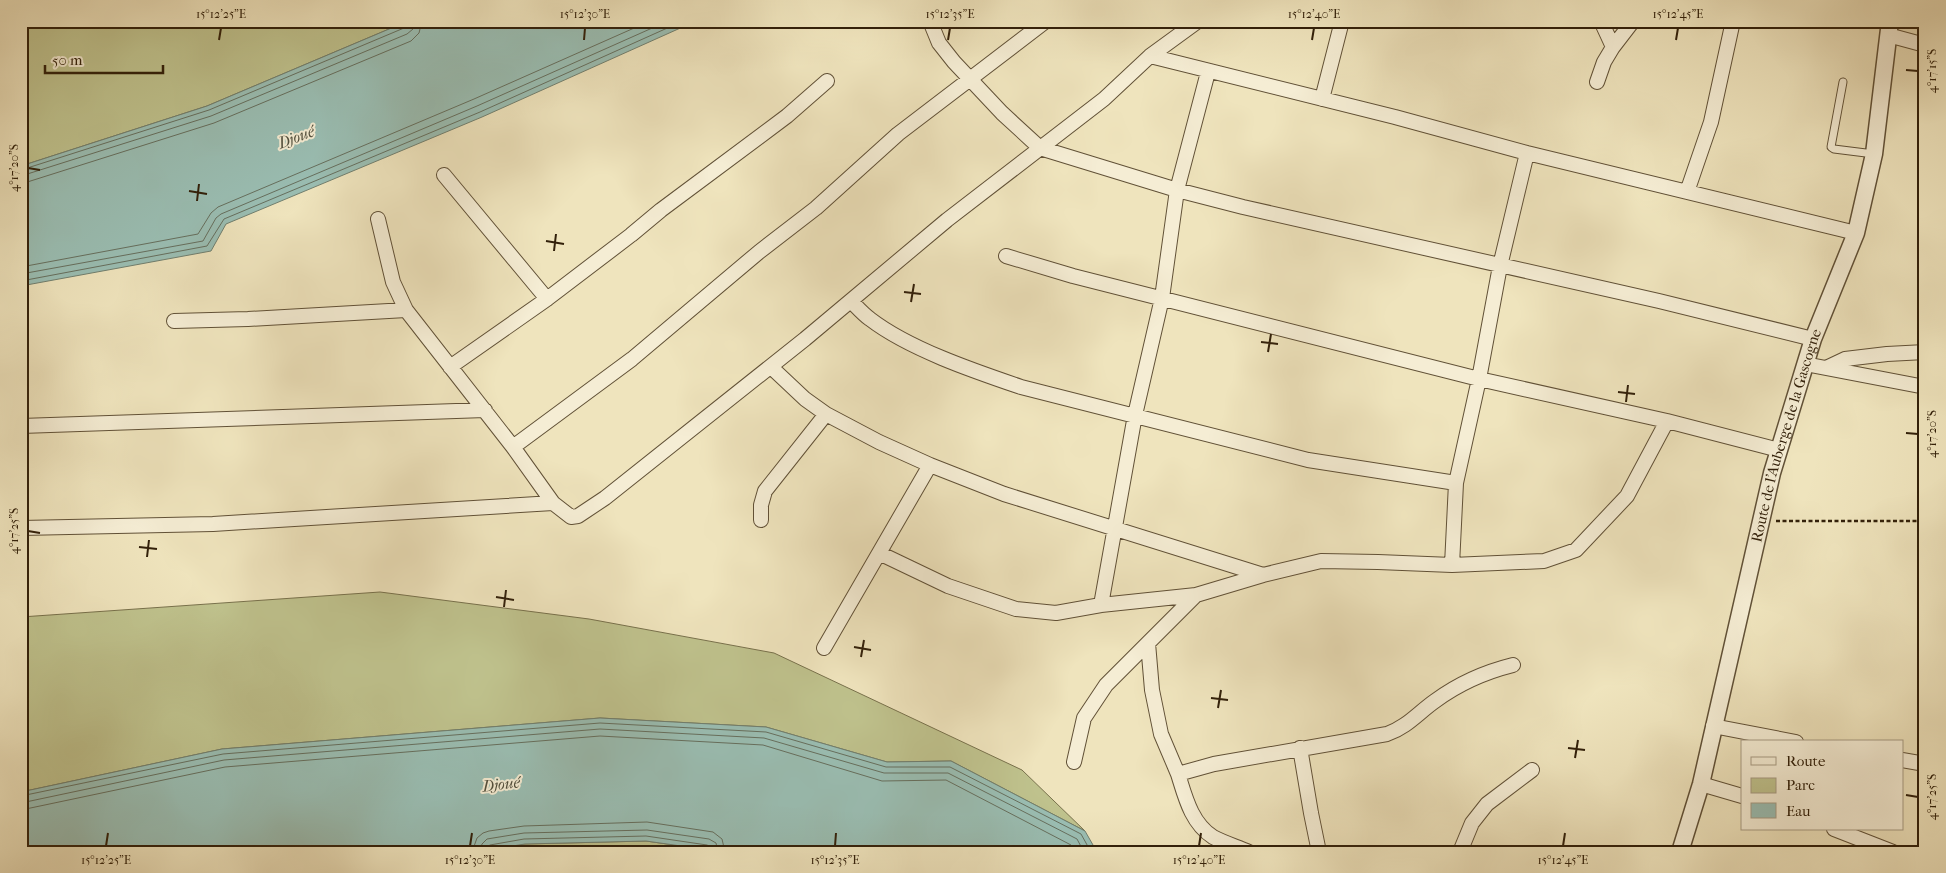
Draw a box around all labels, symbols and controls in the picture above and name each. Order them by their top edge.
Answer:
text: 15°12'25"E [196,7,246,21]
text: 15°12'30"E [560,7,610,21]
text: 15°12'35"E [926,7,974,21]
text: 15°12'40"E [1288,7,1340,21]
text: 15°12'45"E [1653,7,1703,21]
scale bar [45,42,162,74]
text: 4°17'15"S [1925,49,1939,93]
text: 50 m [52,51,83,69]
water label: Djoué [274,120,319,153]
text: 4°17'20"S [7,144,21,192]
street label: Route de l'Auberge de la Gascogne [1747,326,1825,544]
text: 4°17'20"S [1925,410,1939,458]
text: 4°17'25"S [7,508,21,554]
legend [1741,740,1904,830]
text: Route [1786,752,1826,770]
water label: Djoué [480,772,523,796]
text: 4°17'25"S [1925,774,1939,820]
text: Parc [1786,776,1815,794]
text: Eau [1786,802,1811,820]
text: 15°12'25"E [81,853,131,867]
text: 15°12'30"E [445,853,495,867]
text: 15°12'35"E [811,853,859,867]
text: 15°12'40"E [1173,853,1225,867]
text: 15°12'45"E [1538,853,1588,867]

